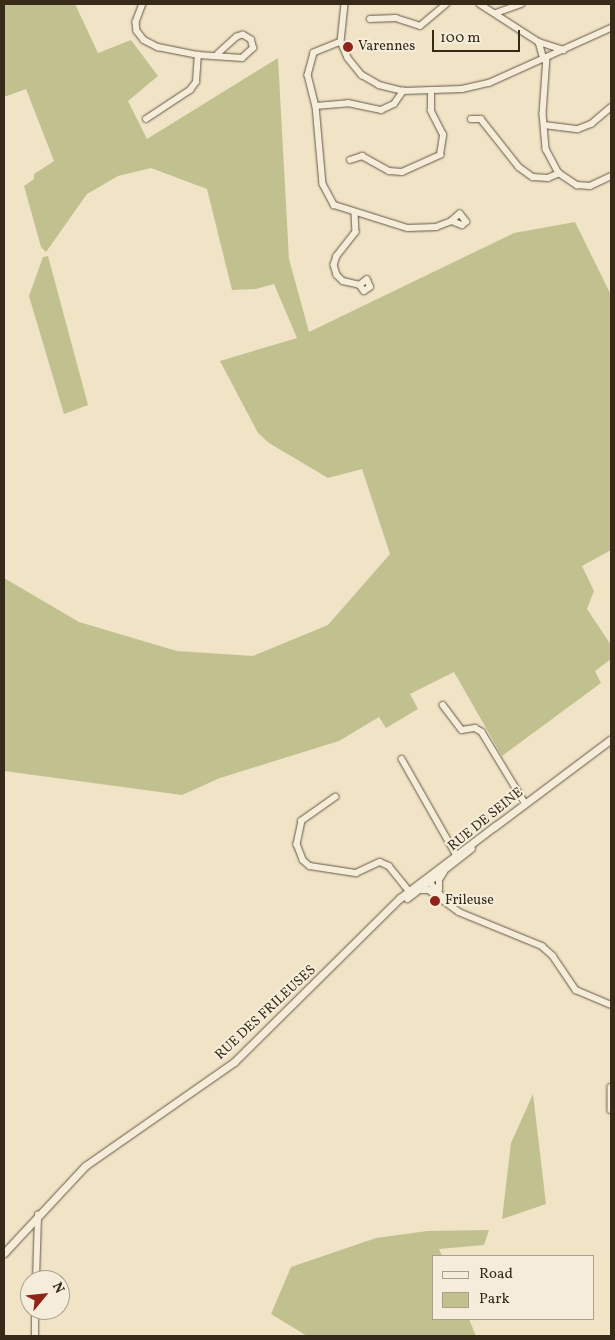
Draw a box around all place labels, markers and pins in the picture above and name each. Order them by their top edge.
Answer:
place label: Varennes [358,39,415,55]
marker: Varennes [342,41,354,53]
place label: Frileuse [445,893,494,909]
marker: Frileuse [429,895,441,907]

